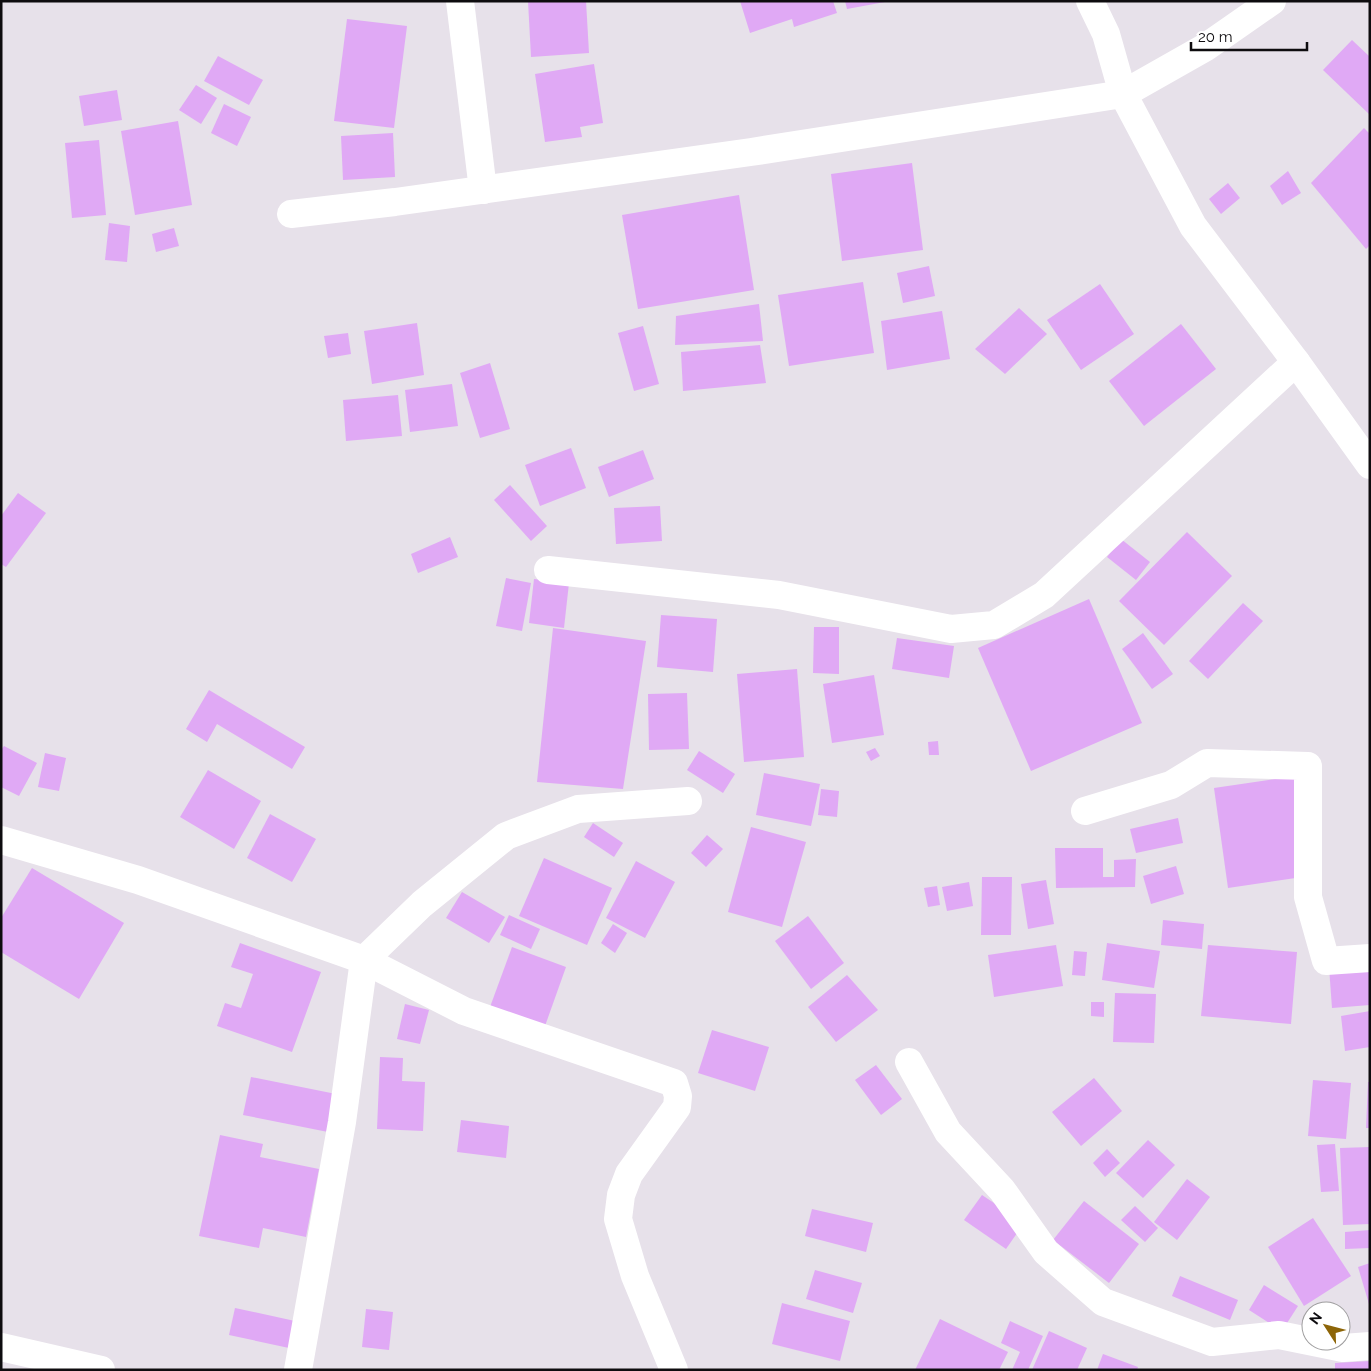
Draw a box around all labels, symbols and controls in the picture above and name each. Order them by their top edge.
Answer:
scale bar [1191,20,1307,52]
text: 20 m [1198,28,1233,46]
north arrow [1301,1301,1351,1351]
text: N [1306,1309,1325,1327]

